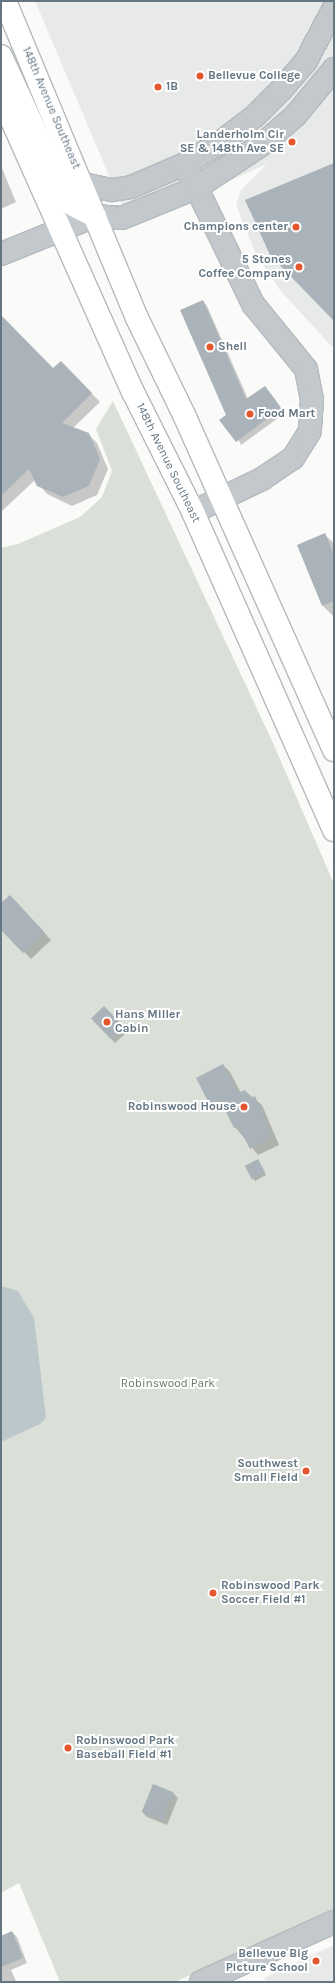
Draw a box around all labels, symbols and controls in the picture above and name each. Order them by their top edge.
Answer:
street label: 148th Avenue Southeast [19,45,83,171]
place label: Bellevue College [208,69,300,83]
marker: Bellevue College [195,71,205,81]
place label: 1B [166,80,178,94]
marker: 1B [153,82,163,92]
place label: Landerholm Cir SE & 148th Ave SE [180,128,284,156]
marker: Landerholm Cir SE & 148th Ave SE [287,137,297,147]
place label: Champions center [184,220,288,234]
marker: Champions center [291,222,301,232]
place label: 5 Stones Coffee Company [198,253,291,281]
marker: 5 Stones Coffee Company [294,262,304,272]
place label: Shell [218,340,247,354]
marker: Shell [205,342,215,352]
street label: 148th Avenue Southeast [133,401,203,525]
place label: Food Mart [258,407,315,421]
marker: Food Mart [245,409,255,419]
place label: Hans Miller Cabin [115,1008,180,1036]
marker: Hans Miller Cabin [102,1017,112,1027]
place label: Robinswood House [128,1100,236,1114]
marker: Robinswood House [239,1102,249,1112]
park label: Robinswood Park [121,1377,215,1391]
place label: Southwest Small Field [234,1457,298,1485]
marker: Southwest Small Field [301,1466,311,1476]
place label: Robinswood Park Soccer Field #1 [221,1579,320,1607]
marker: Robinswood Park Soccer Field #1 [208,1588,218,1598]
place label: Robinswood Park Baseball Field #1 [76,1734,175,1762]
marker: Robinswood Park Baseball Field #1 [63,1743,73,1753]
place label: Bellevue Big Picture School [226,1947,308,1975]
marker: Bellevue Big Picture School [311,1956,321,1966]

